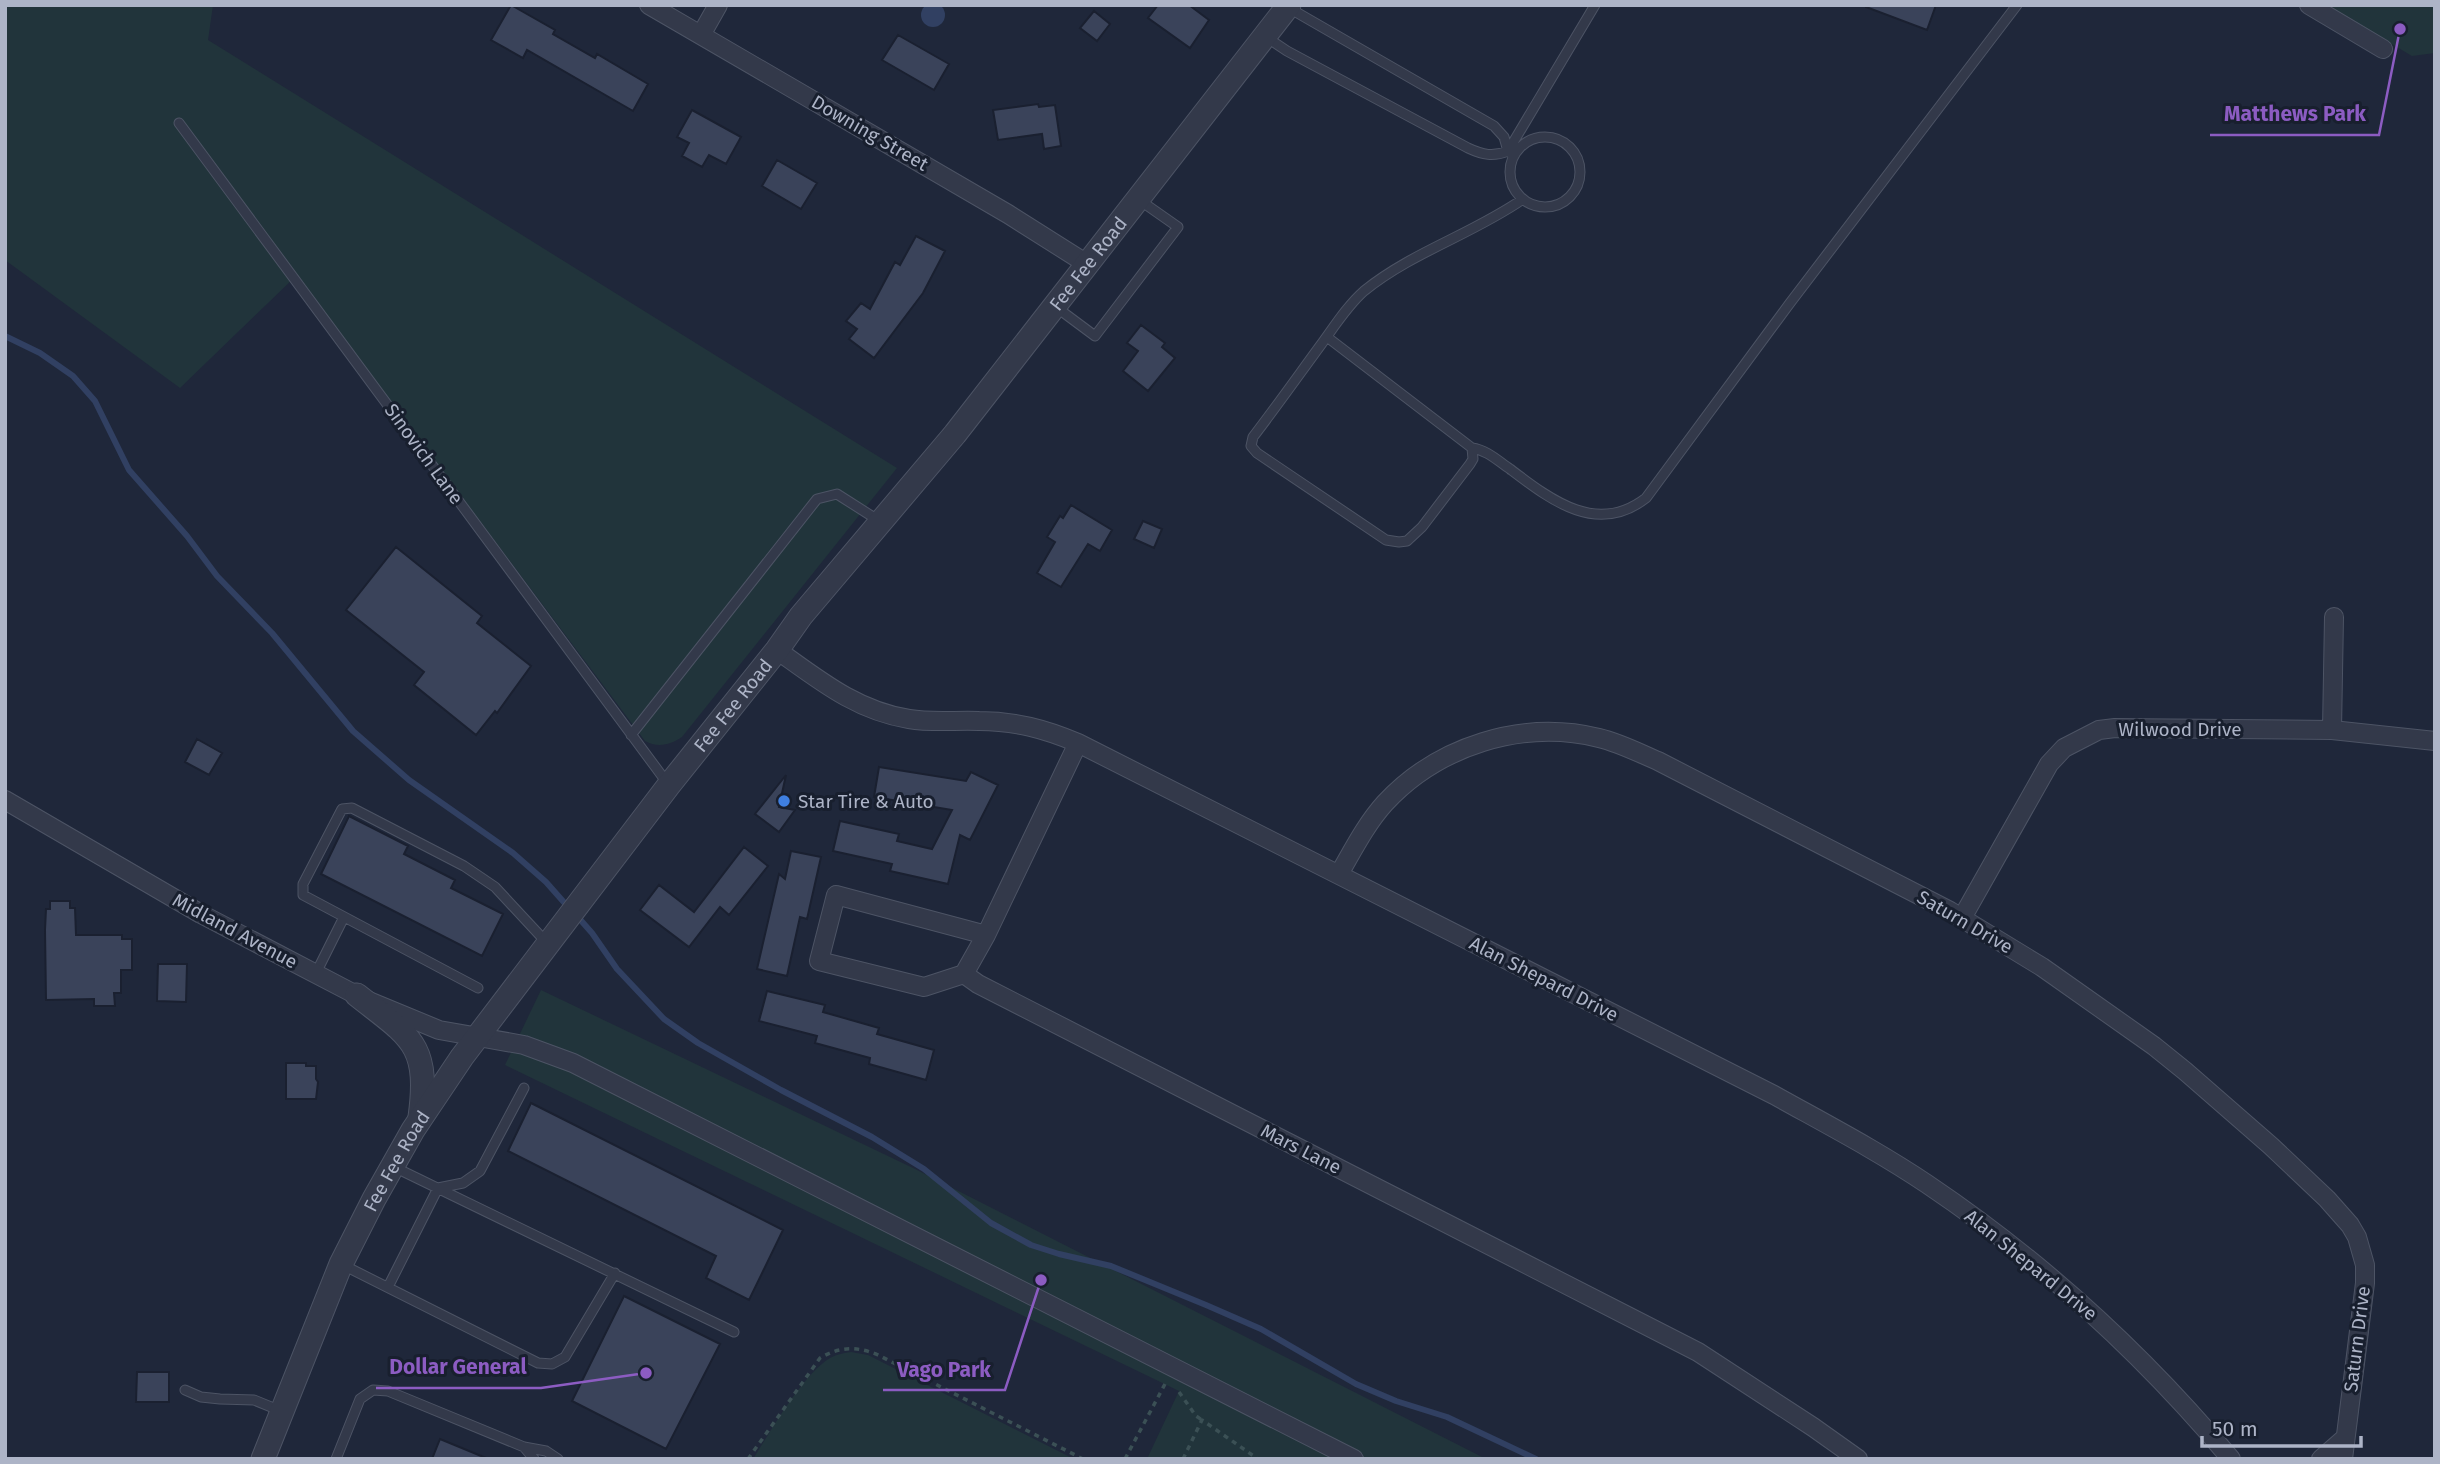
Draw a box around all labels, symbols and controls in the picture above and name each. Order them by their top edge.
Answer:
street label: Downing Street [808,90,933,176]
callout: Matthews Park [2210,93,2379,135]
text: Matthews Park [2224,101,2366,127]
street label: Fee Fee Road [1044,212,1132,315]
street label: Sinovich Lane [380,399,468,509]
street label: Fee Fee Road [689,654,777,756]
street label: Wilwood Drive [2118,718,2242,741]
place label: Star Tire & Auto [798,790,934,813]
marker: Star Tire & Auto [776,793,792,809]
street label: Saturn Drive [1913,885,2017,959]
street label: Midland Avenue [169,888,301,974]
street label: Alan Shepard Drive [1466,932,1622,1026]
street label: Fee Fee Road [358,1106,434,1215]
street label: Mars Lane [1257,1119,1345,1179]
street label: Alan Shepard Drive [1960,1205,2102,1325]
street label: Saturn Drive [2339,1285,2375,1393]
callout: Dollar General [376,1346,541,1388]
callout: Vago Park [883,1348,1005,1390]
text: Dollar General [389,1354,527,1380]
text: Vago Park [896,1357,991,1383]
scale bar [2202,1404,2361,1448]
text: 50 m [2212,1416,2258,1442]

